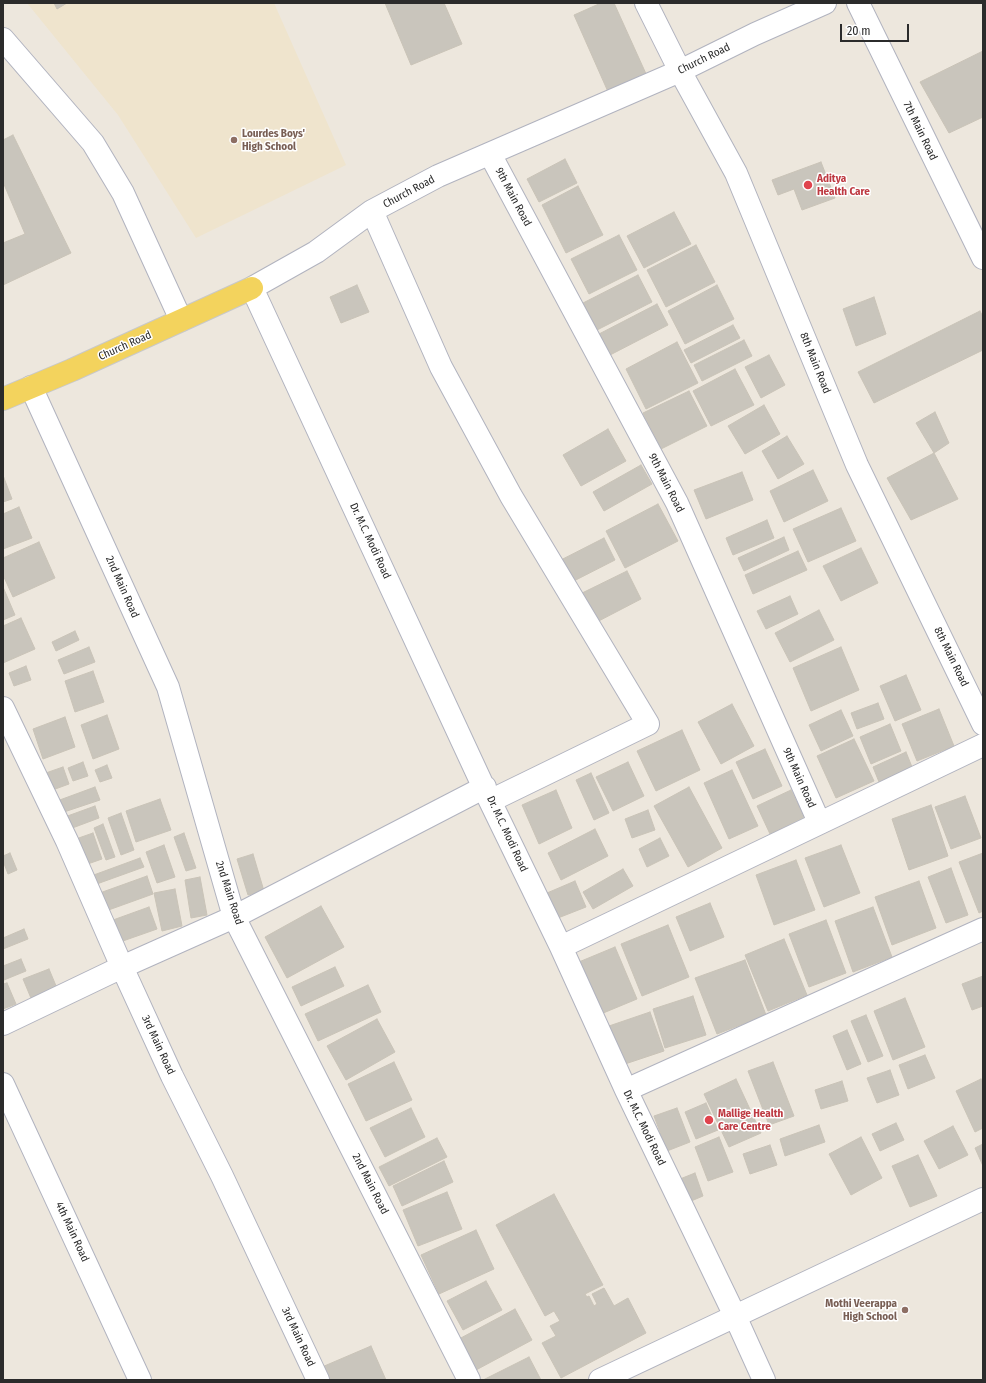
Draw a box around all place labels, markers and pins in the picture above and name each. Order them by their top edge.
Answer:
place label: Lourdes Boys' High School [242,127,305,153]
marker: Lourdes Boys' High School [229,135,239,145]
place label: Aditya Health Care [817,172,870,198]
marker: Aditya Health Care [802,179,814,191]
place label: Mallige Health Care Centre [718,1107,783,1133]
marker: Mallige Health Care Centre [703,1114,715,1126]
place label: Mothi Veerappa High School [825,1297,897,1323]
marker: Mothi Veerappa High School [900,1305,910,1315]

